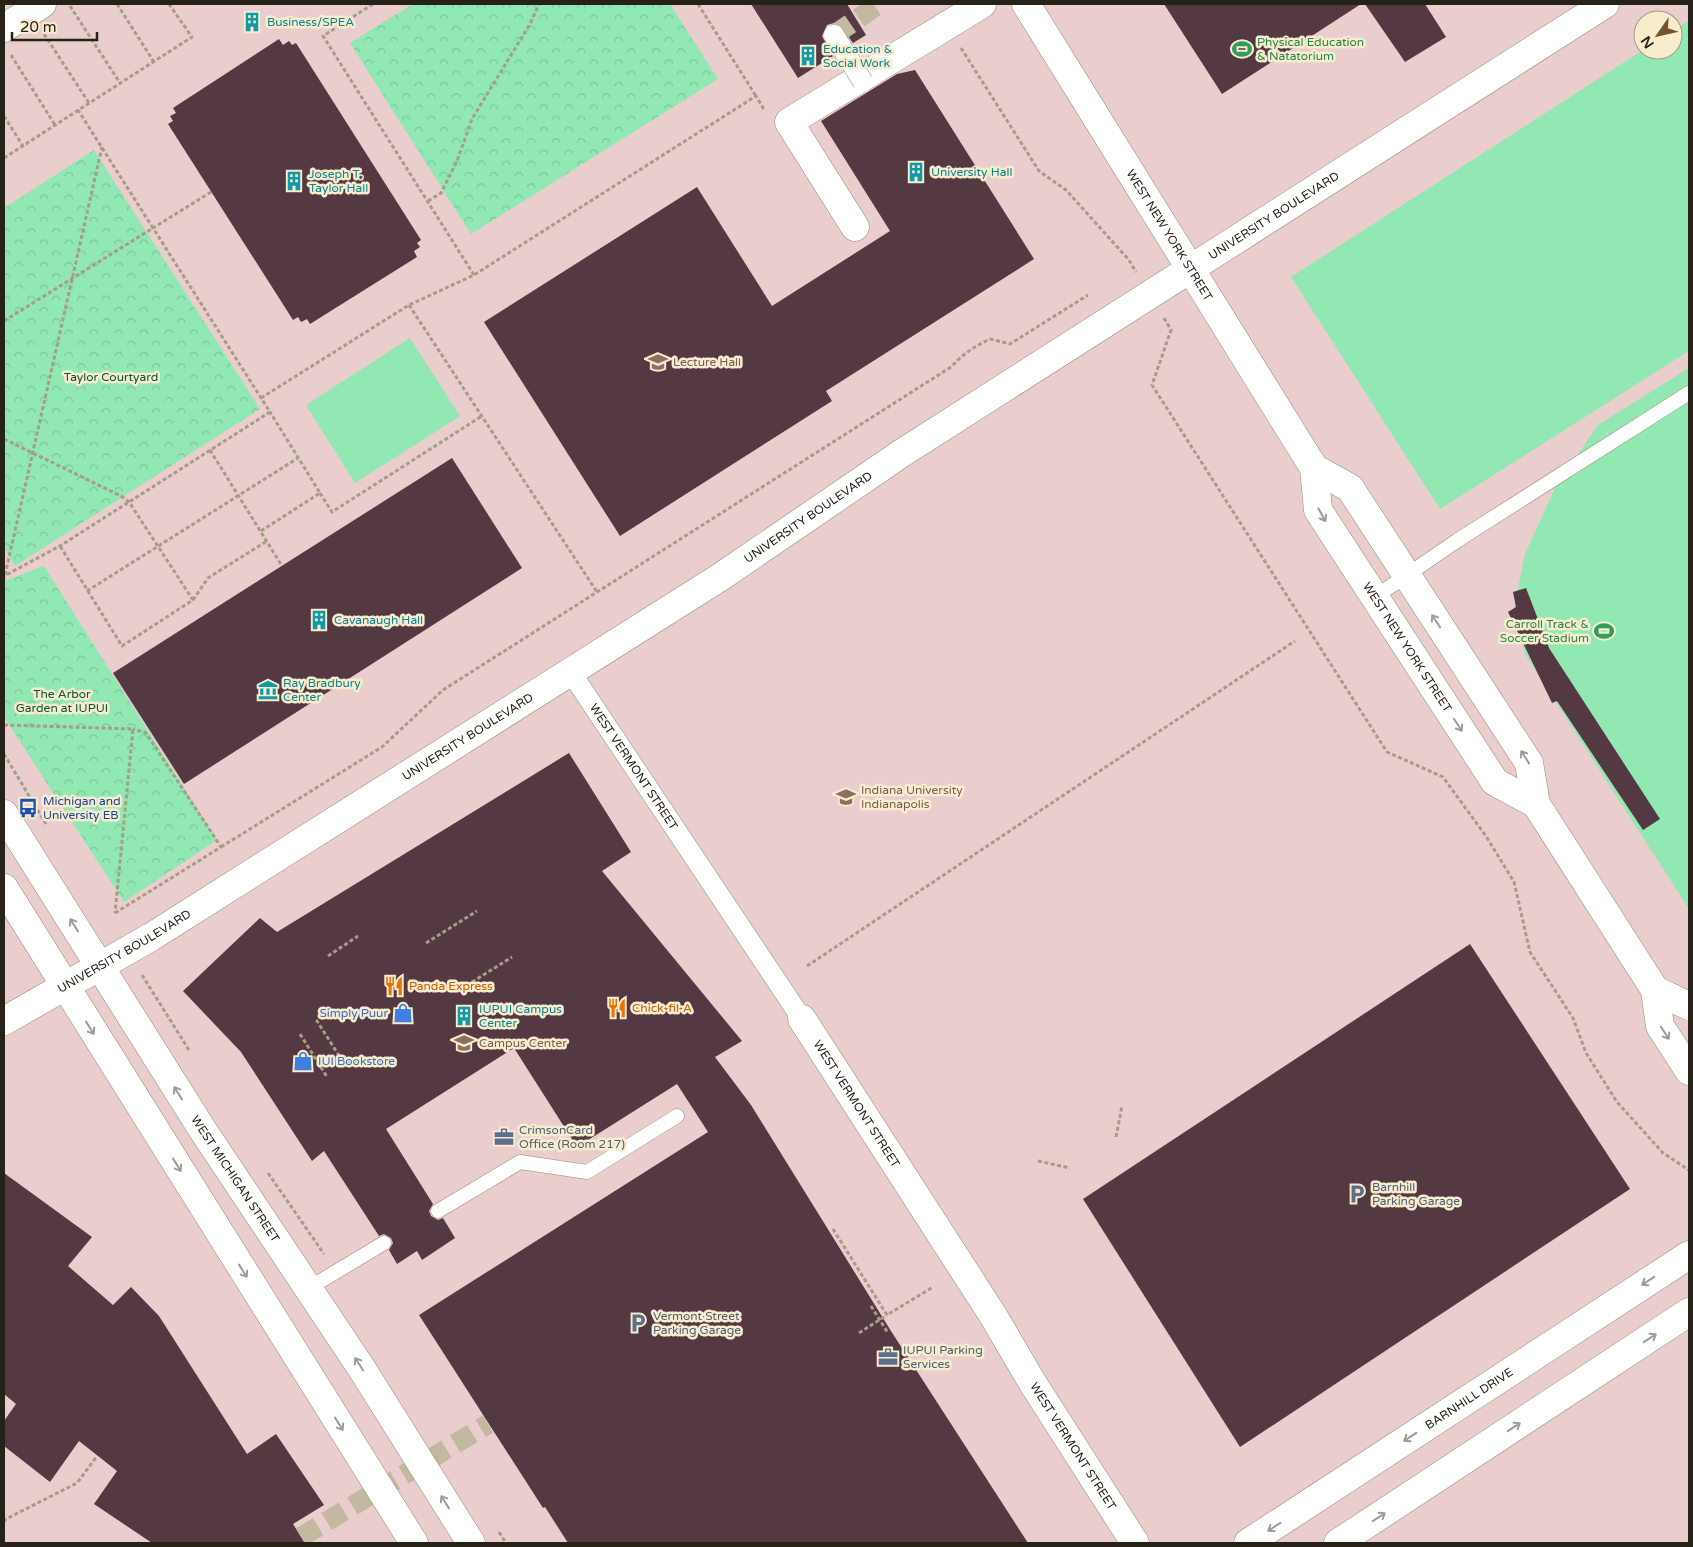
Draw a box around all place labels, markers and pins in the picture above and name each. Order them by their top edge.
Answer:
building icon: Business/SPEA [241,11,263,33]
place label: Business/SPEA [267,15,354,29]
place label: Physical Education & Natatorium [1257,35,1364,63]
sports icon: Physical Education & Natatorium [1231,38,1253,60]
place label: Education & Social Work [823,42,892,70]
building icon: Education & Social Work [797,45,819,67]
building icon: University Hall [905,161,927,183]
place label: University Hall [931,165,1012,179]
place label: Joseph T. Taylor Hall [309,167,368,195]
building icon: Joseph T. Taylor Hall [283,170,305,192]
school or university icon: Lecture Hall [647,351,669,373]
place label: Lecture Hall [673,355,741,369]
building icon: Cavanaugh Hall [308,609,330,631]
place label: Cavanaugh Hall [334,613,423,627]
place label: Carroll Track & Soccer Stadium [1500,617,1589,645]
sports icon: Carroll Track & Soccer Stadium [1593,620,1615,642]
place label: Ray Bradbury Center [283,676,361,704]
museum icon: Ray Bradbury Center [257,679,279,701]
place label: Indiana University Indianapolis [861,783,963,811]
school or university icon: Indiana University Indianapolis [835,786,857,808]
place label: Michigan and University EB [43,794,121,822]
bus stop icon: Michigan and University EB [17,797,39,819]
restaurant icon: Panda Express [383,975,405,997]
place label: Panda Express [409,979,493,993]
restaurant icon: Chick-fil-A [606,997,628,1019]
place label: Chick-fil-A [632,1001,692,1015]
shop icon: Simply Puur [392,1002,414,1024]
place label: IUPUI Campus Center [479,1002,562,1030]
building icon: IUPUI Campus Center [453,1005,475,1027]
place label: Simply Puur [319,1006,388,1020]
school or university icon: Campus Center [453,1032,475,1054]
place label: Campus Center [479,1036,567,1050]
shop icon: IUI Bookstore [292,1050,314,1072]
place label: IUI Bookstore [318,1054,395,1068]
place label: CrimsonCard Office (Room 217) [519,1123,625,1151]
office icon: CrimsonCard Office (Room 217) [493,1126,515,1148]
place label: Barnhill Parking Garage [1372,1180,1460,1208]
parking icon: Barnhill Parking Garage [1346,1183,1368,1205]
place label: Vermont Street Parking Garage [653,1309,741,1337]
parking icon: Vermont Street Parking Garage [627,1312,649,1334]
place label: IUPUI Parking Services [903,1343,983,1371]
office icon: IUPUI Parking Services [877,1346,899,1368]

